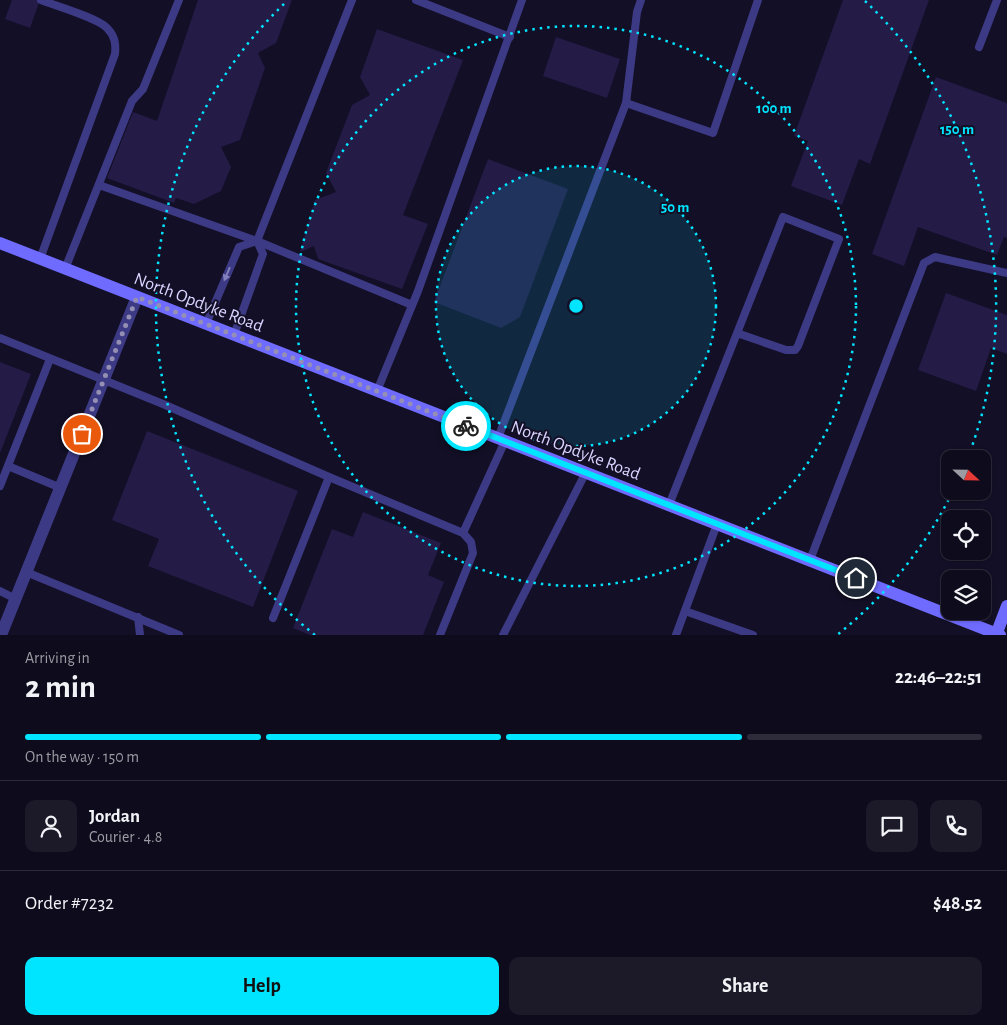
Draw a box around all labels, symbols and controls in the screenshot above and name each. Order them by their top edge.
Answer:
text: 100 m [756,101,792,116]
text: 150 m [940,122,974,137]
text: 50 m [661,200,689,215]
one-way arrow [223,267,231,282]
street label: North Opdyke Road [131,270,266,336]
centre of rings [567,297,585,315]
courier [441,401,491,451]
icon: bike [452,412,480,440]
pin [61,413,103,455]
street label: North Opdyke Road [508,418,643,484]
icon: bag [68,420,96,448]
north arrow [941,450,991,500]
map controls [941,450,991,620]
button: locate [941,510,991,560]
pin [835,557,877,599]
icon: home [842,564,870,592]
button: layers [941,570,991,620]
text: Arriving in [25,650,90,666]
text: 22:46–22:51 [895,668,982,687]
text: 2 min [25,671,96,703]
text: On the way · 150 m [25,749,139,765]
button: person [25,800,77,852]
button: chat [866,800,918,852]
button: phone [930,800,982,852]
text: Jordan [89,807,140,826]
text: Courier · 4.8 [89,829,162,845]
text: Order #7232 [25,894,114,913]
text: $48.52 [933,894,982,913]
button: Help [25,957,499,1015]
button: Share [509,957,982,1015]

